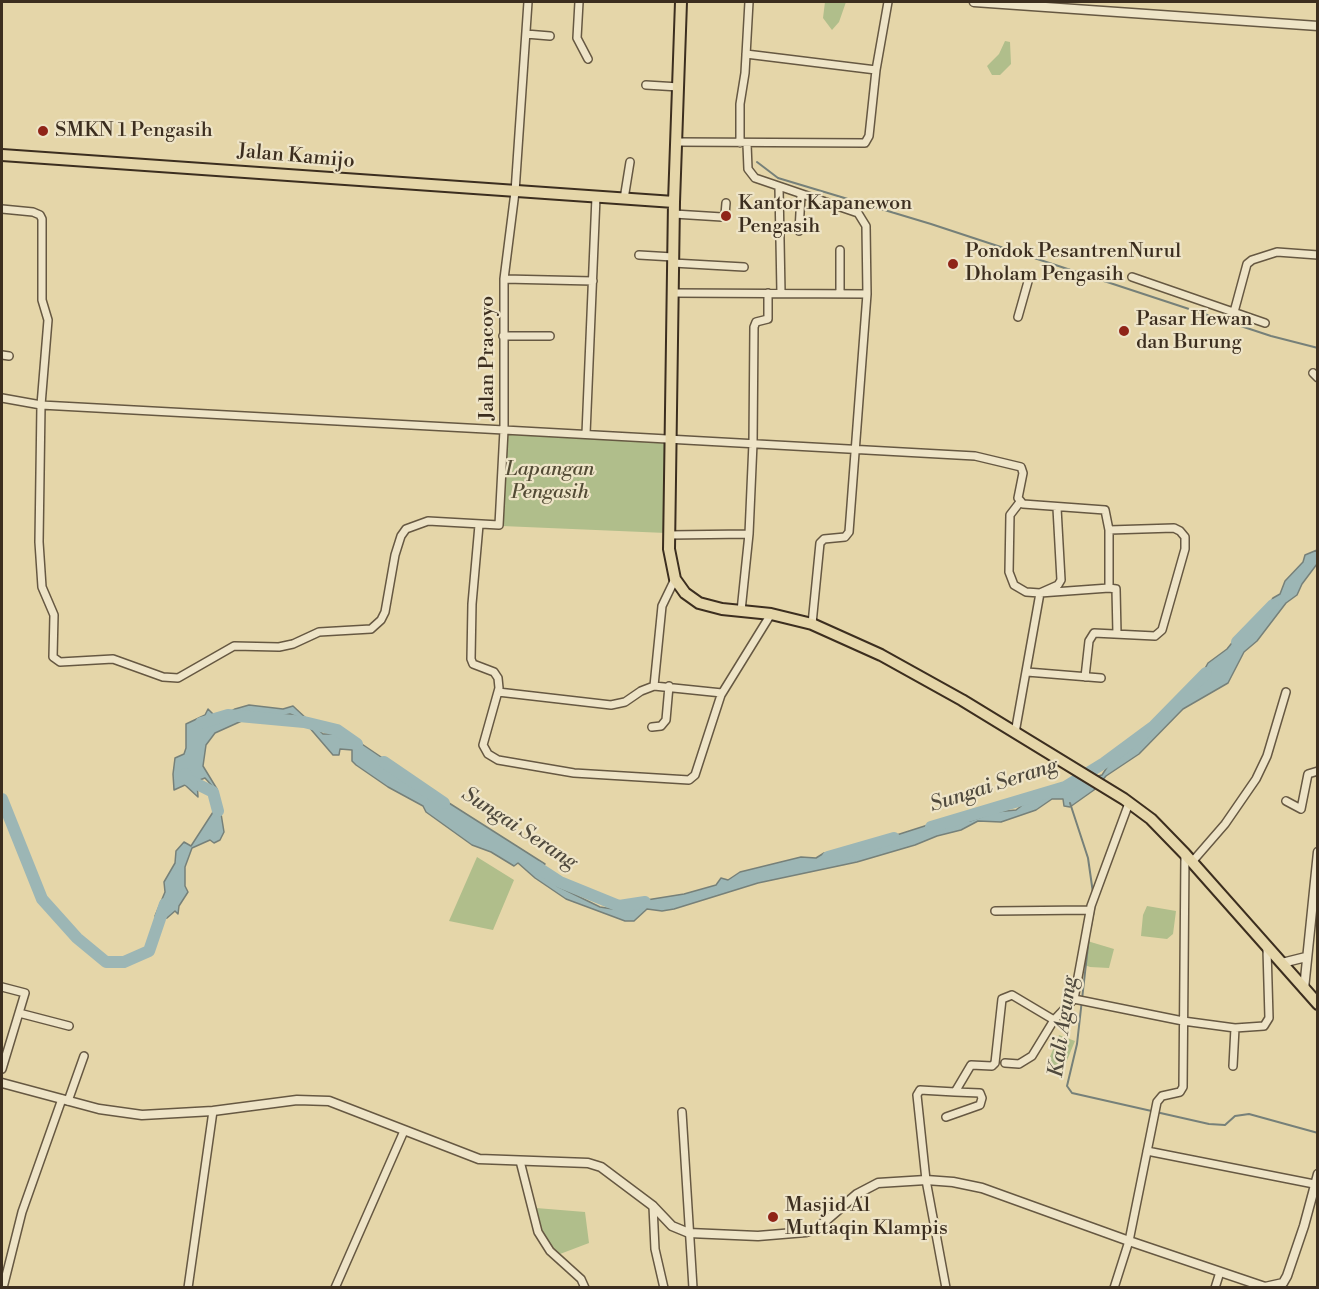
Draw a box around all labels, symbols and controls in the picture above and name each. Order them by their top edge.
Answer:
place label: SMKN 1 Pengasih [55,119,213,143]
marker: SMKN 1 Pengasih [36,124,50,138]
street label: Jalan Kamijo [236,140,356,174]
place label: Kantor Kapanewon Pengasih [738,192,912,239]
marker: Kantor Kapanewon Pengasih [719,209,733,223]
place label: Pondok PesantrenNurul Dholam Pengasih [965,240,1181,287]
marker: Pondok PesantrenNurul Dholam Pengasih [946,257,960,271]
street label: Jalan Pracoyo [476,296,500,420]
place label: Pasar Hewan dan Burung [1136,308,1252,355]
marker: Pasar Hewan dan Burung [1117,324,1131,338]
park label: Lapangan Pengasih [506,458,594,505]
water label: Sungai Serang [927,753,1061,819]
water label: Sungai Serang [456,782,582,876]
water label: Kali Agung [1044,975,1084,1079]
place label: Masjid Al Muttaqin Klampis [785,1194,948,1241]
marker: Masjid Al Muttaqin Klampis [766,1210,780,1224]

